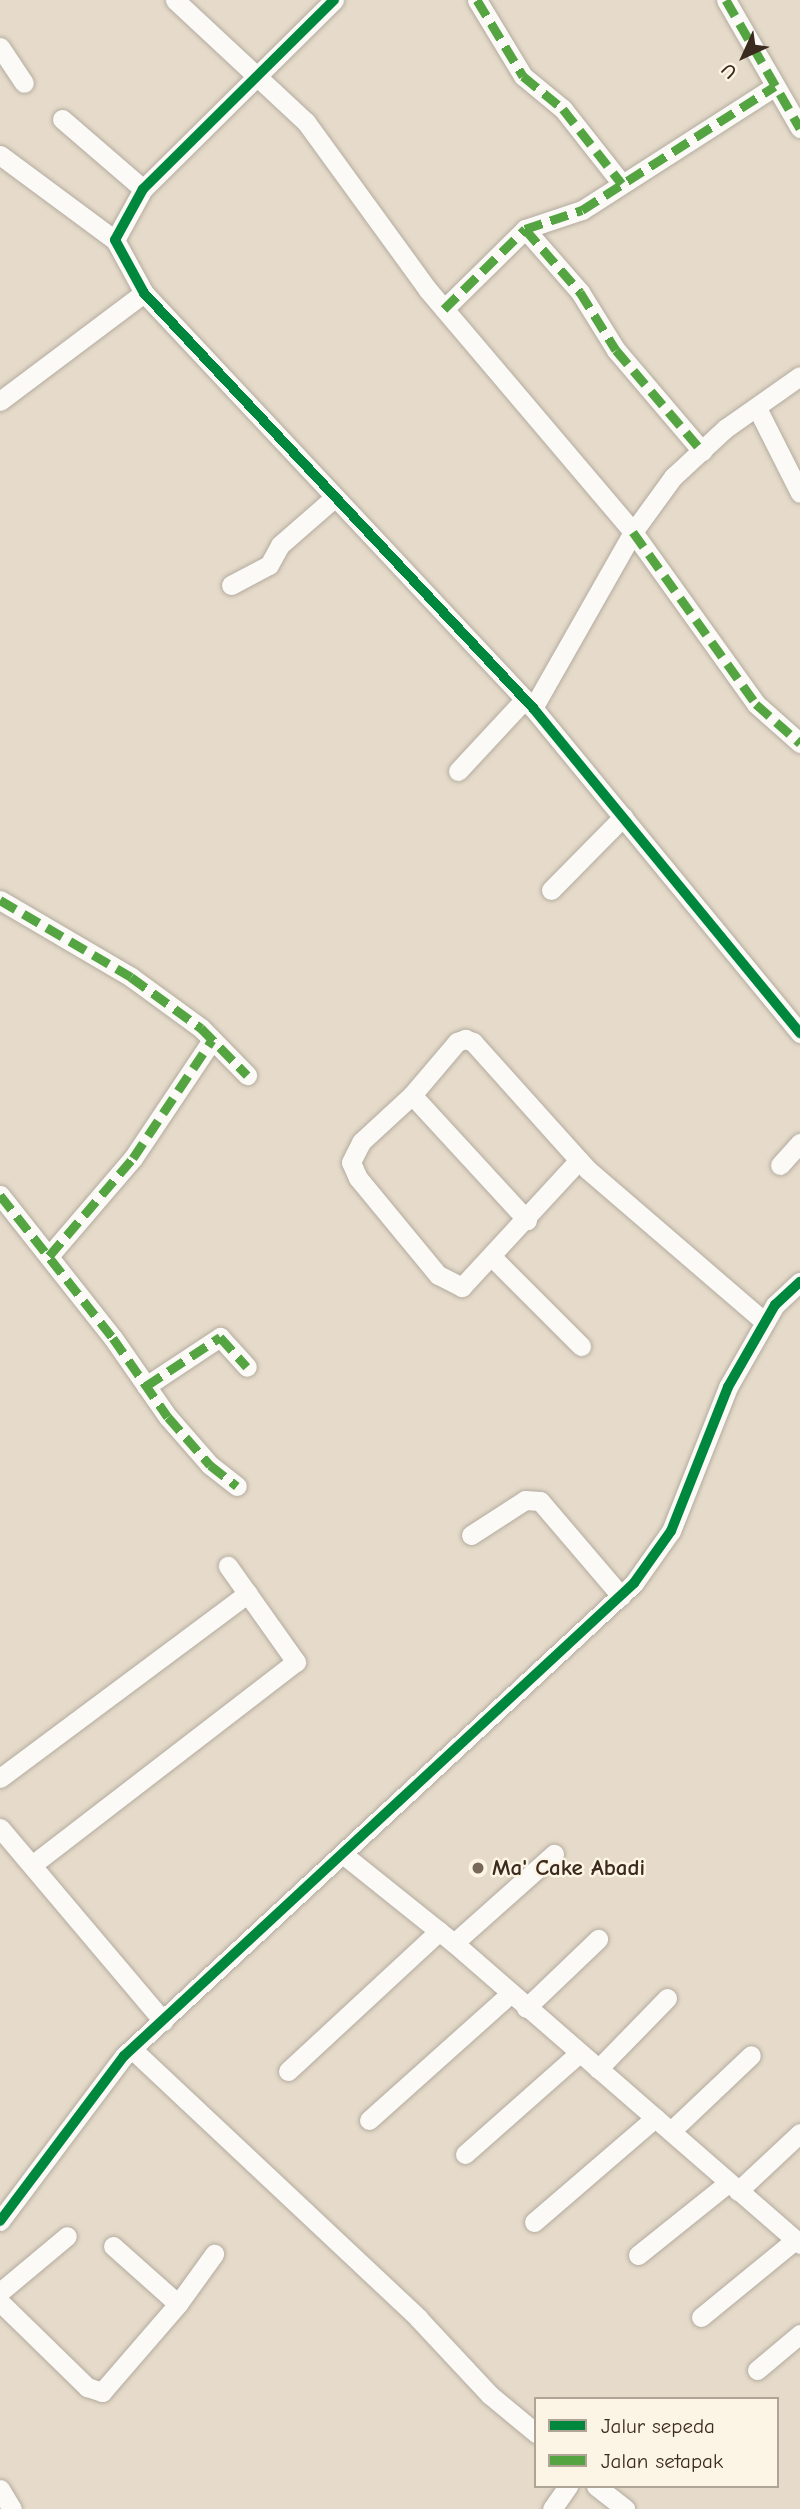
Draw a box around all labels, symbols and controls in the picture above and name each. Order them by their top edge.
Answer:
north arrow [709,21,779,91]
text: U [717,59,741,83]
place label: Ma' Cake Abadi [492,1854,645,1882]
marker: Ma' Cake Abadi [470,1860,486,1876]
legend [534,2397,779,2488]
text: Jalur sepeda [601,2414,715,2438]
text: Jalan setapak [601,2449,723,2473]

